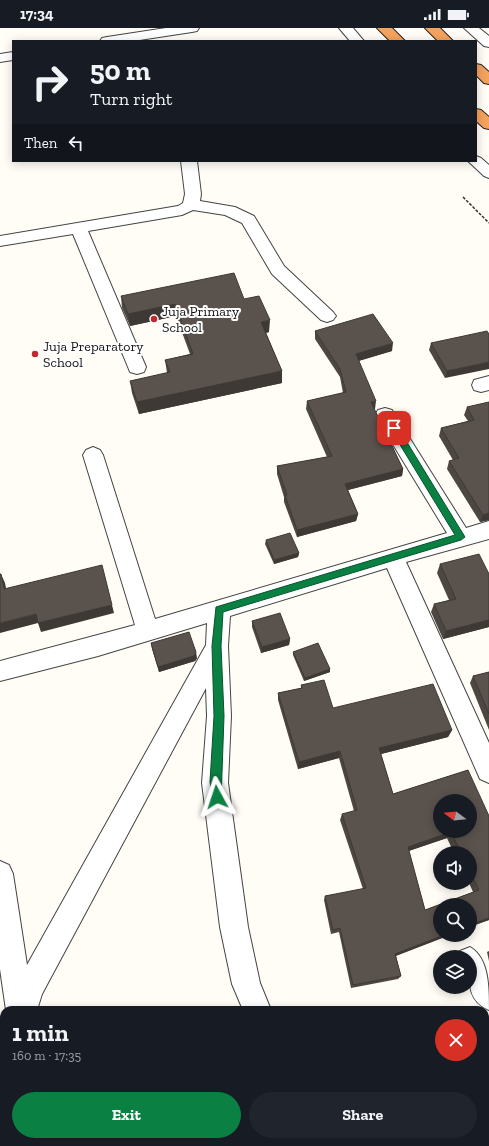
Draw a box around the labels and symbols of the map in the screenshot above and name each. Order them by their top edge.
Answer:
place label: Juja Primary School [162,303,240,336]
marker: Juja Primary School [149,314,159,324]
place label: Juja Preparatory School [43,338,144,371]
marker: Juja Preparatory School [30,349,40,359]
pin [377,411,411,445]
position arrow [196,776,238,818]
north arrow [433,794,477,838]

